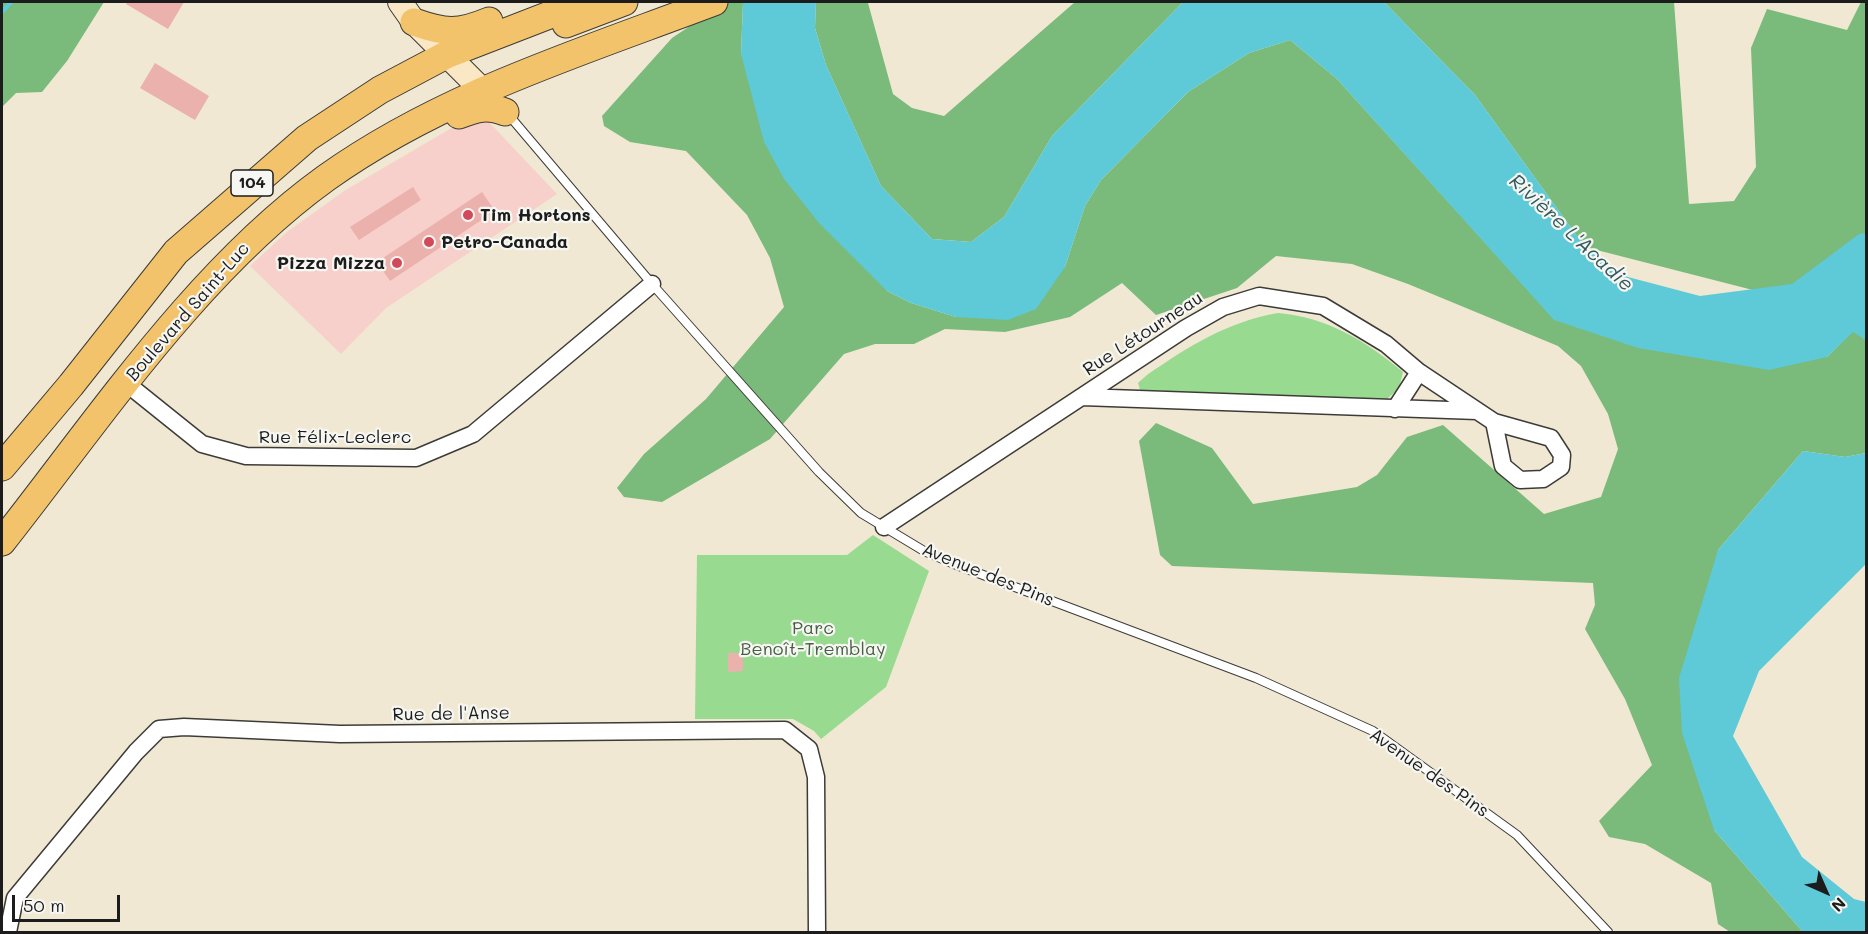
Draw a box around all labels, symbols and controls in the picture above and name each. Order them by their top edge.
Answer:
water label: Rivière L'Acadie [1504,169,1638,297]
road number: 104 [231,170,273,196]
place label: Tim Hortons [480,204,591,226]
marker: Tim Hortons [461,208,475,222]
place label: Petro-Canada [441,231,568,253]
marker: Petro-Canada [422,235,436,249]
street label: Boulevard Saint-Luc [122,238,254,386]
place label: Pizza Mizza [277,252,385,274]
marker: Pizza Mizza [390,256,404,270]
street label: Rue Létourneau [1079,287,1207,381]
street label: Rue Félix-Leclerc [259,426,411,448]
street label: Avenue des Pins [919,539,1057,611]
park label: Parc Benoît-Tremblay [740,617,886,660]
street label: Rue de l'Anse [392,702,510,726]
street label: Avenue des Pins [1365,724,1493,822]
north arrow [1796,862,1856,922]
scale bar [15,883,123,921]
text: 50 m [23,893,65,917]
text: N [1827,893,1851,917]

